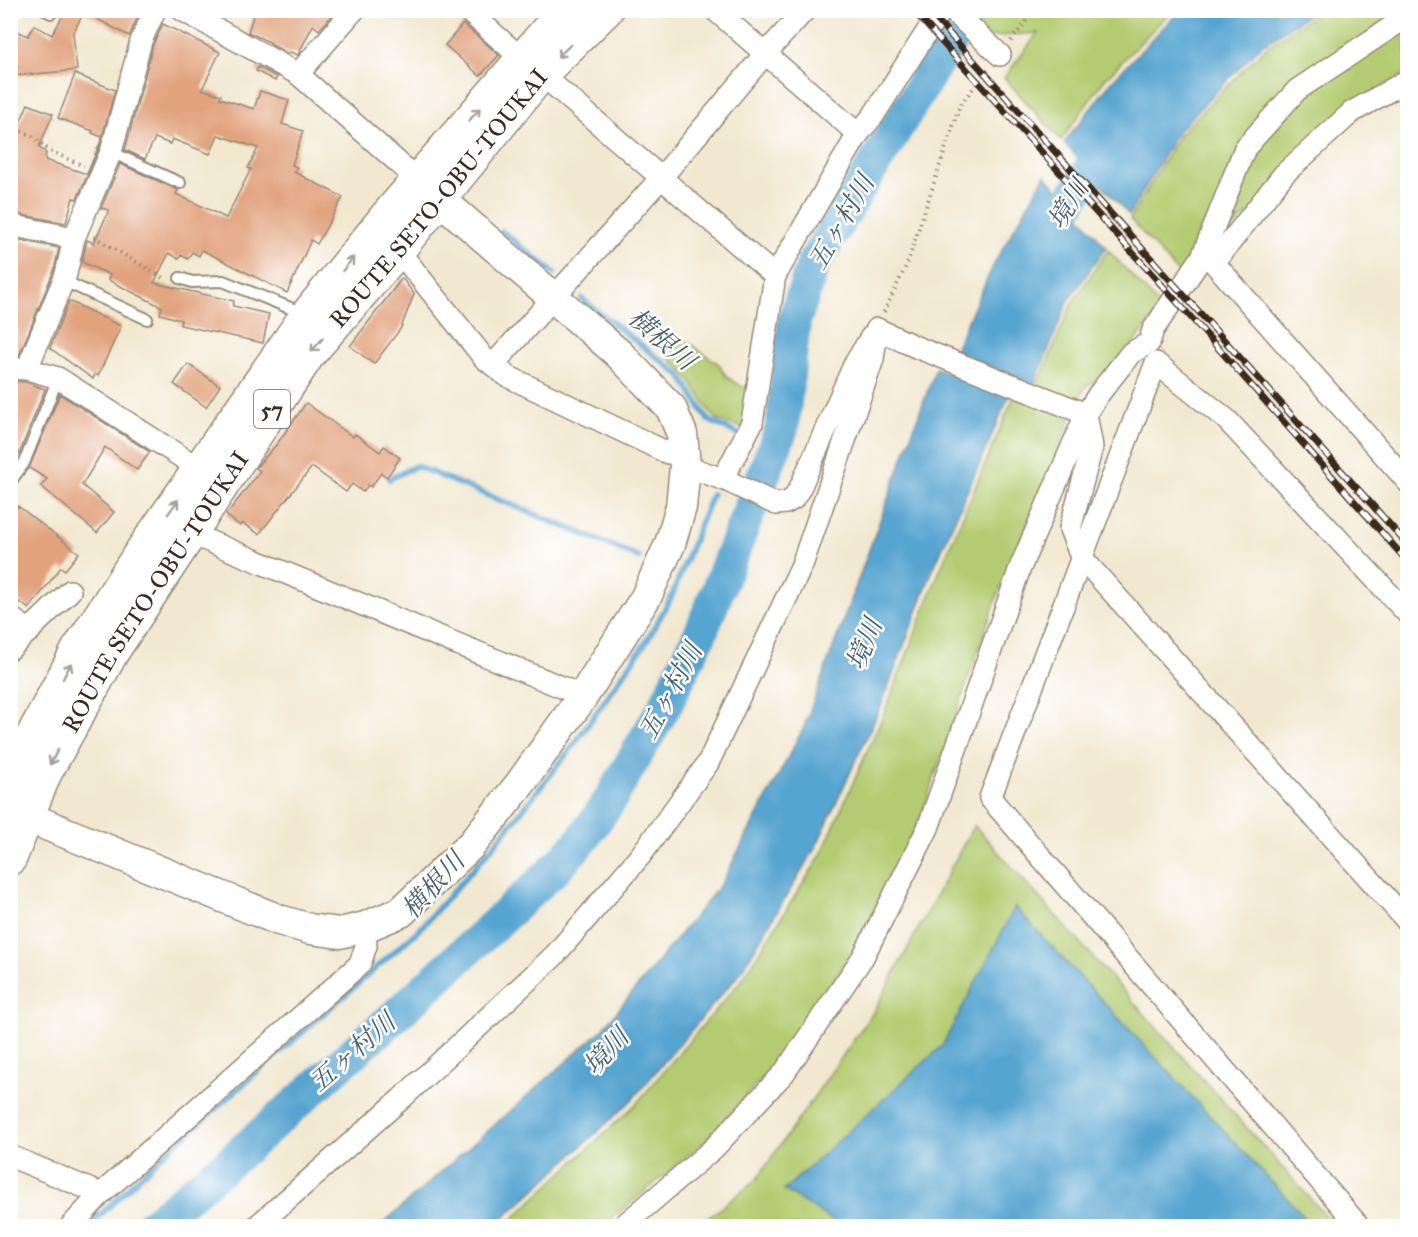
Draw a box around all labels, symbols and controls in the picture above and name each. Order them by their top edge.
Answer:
one-way arrow [556,44,571,59]
street label: ROUTE SETO-OBU-TOUKAI [323,63,554,334]
one-way arrow [467,108,481,123]
water label: 五ヶ村川 [801,166,882,275]
water label: 境川 [1041,171,1097,235]
one-way arrow [341,256,354,272]
water label: 横根川 [622,301,704,379]
one-way arrow [310,337,323,353]
road number: 57 [254,390,290,428]
street label: ROUTE SETO-OBU-TOUKAI [55,446,255,738]
one-way arrow [167,500,179,516]
water label: 境川 [839,611,890,674]
water label: 五ヶ村川 [631,635,710,744]
one-way arrow [61,663,73,680]
one-way arrow [48,748,60,765]
water label: 横根川 [395,843,473,925]
water label: 五ヶ村川 [302,1004,404,1098]
water label: 境川 [577,1019,637,1081]

